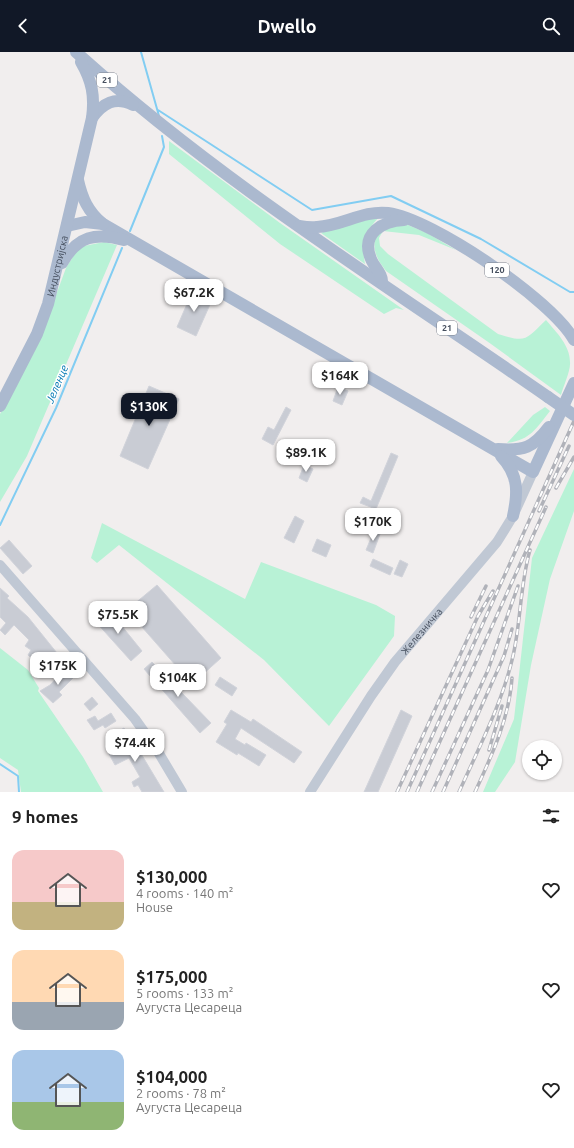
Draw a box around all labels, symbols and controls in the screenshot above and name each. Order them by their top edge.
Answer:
icon: back [12,15,34,37]
icon: search [540,15,562,37]
text: Dwello [257,16,317,36]
road number: 21 [97,73,117,87]
street label: Индустријска [44,234,70,298]
road number: 120 [485,263,509,277]
pin: $67.2K [161,279,227,313]
text: $67.2K [173,285,215,299]
road number: 21 [437,321,457,335]
pin: $164K [312,362,368,396]
water label: Јеленце [43,363,71,406]
text: $164K [321,368,359,382]
pin: $130K [121,393,177,427]
text: $130K [130,399,168,413]
pin: $89.1K [273,439,339,473]
text: $89.1K [285,445,327,459]
pin: $170K [345,508,401,542]
text: $170K [354,514,392,528]
pin: $75.5K [85,601,151,635]
street label: Железничка [399,606,444,657]
text: $75.5K [97,607,139,621]
pin: $175K [30,652,86,686]
text: $175K [39,658,77,672]
pin: $104K [150,664,206,698]
text: $104K [159,670,197,684]
pin: $74.4K [102,729,168,763]
text: $74.4K [114,735,156,749]
map controls [522,740,562,780]
button: locate [522,740,562,780]
icon: filters [540,805,562,827]
text: 9 homes [12,807,78,826]
icon: home [44,866,92,914]
text: $130,000 [136,867,207,886]
icon: heart [540,879,562,901]
text: 4 rooms · 140 m² [136,886,233,900]
text: House [136,900,173,914]
icon: home [44,966,92,1014]
text: $175,000 [136,967,207,986]
icon: heart [540,979,562,1001]
text: 5 rooms · 133 m² [136,986,233,1000]
text: Аугуста Цесареца [136,1000,242,1014]
icon: home [44,1066,92,1114]
text: $104,000 [136,1067,207,1086]
icon: heart [540,1079,562,1101]
text: 2 rooms · 78 m² [136,1086,226,1100]
text: Аугуста Цесареца [136,1100,242,1114]

